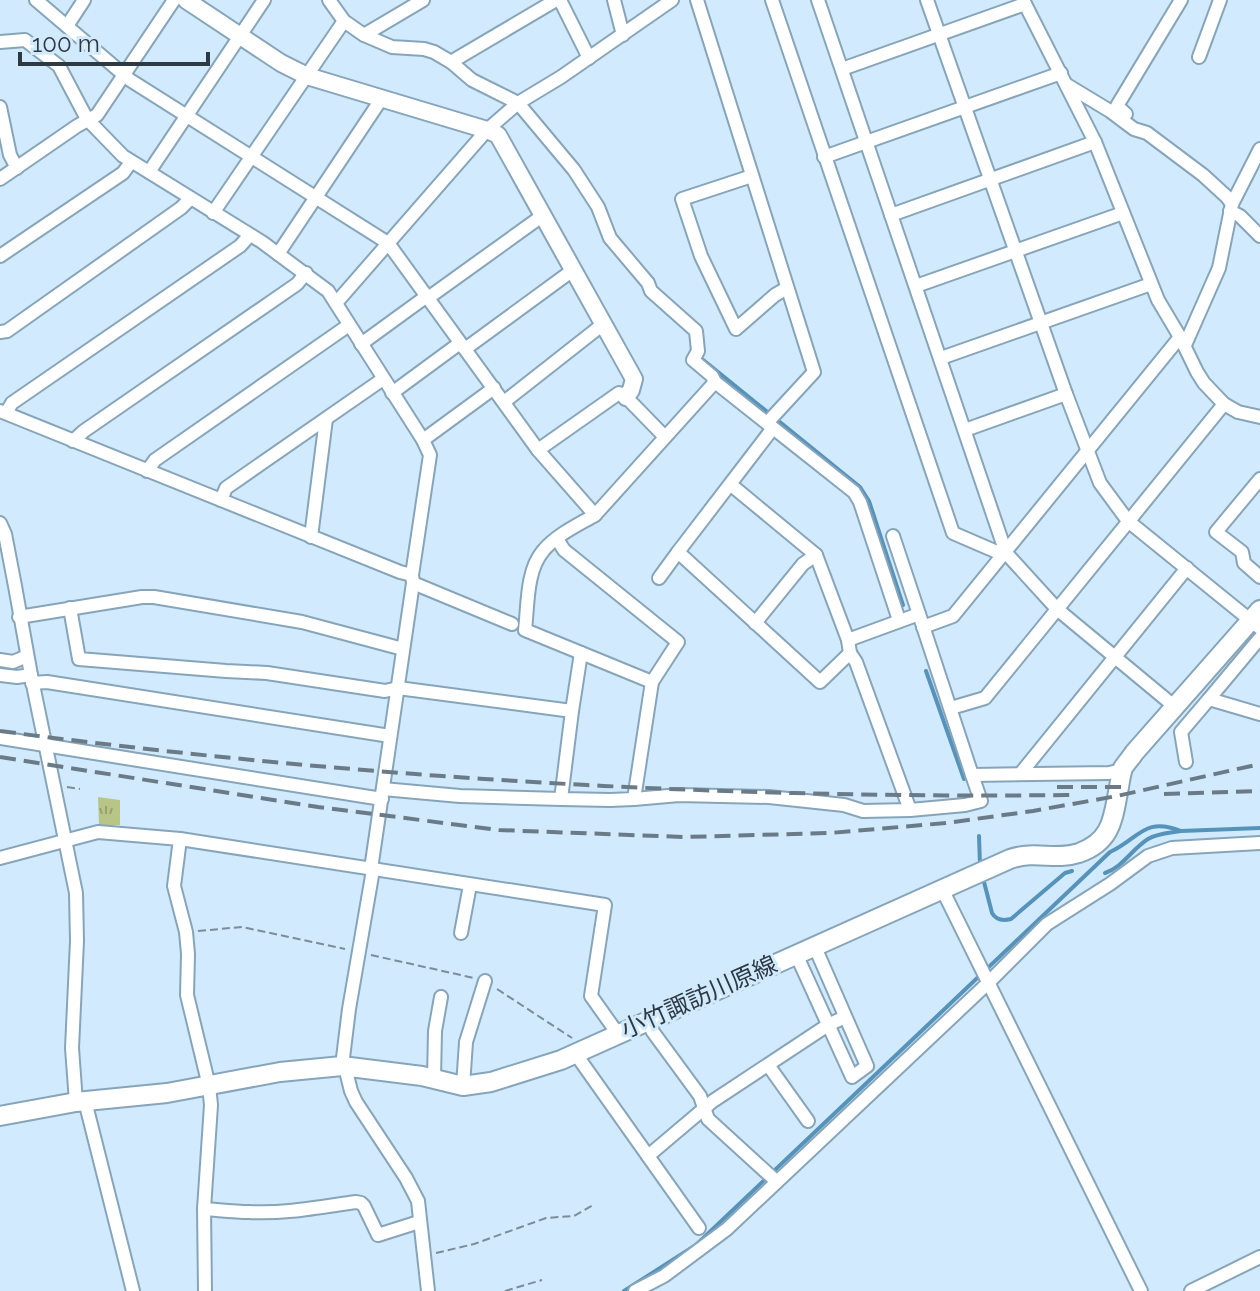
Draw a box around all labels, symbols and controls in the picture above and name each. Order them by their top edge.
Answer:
scale bar [20,16,208,66]
text: 100 m [32,29,100,58]
street label: 小竹諏訪川原線 [616,949,781,1044]

